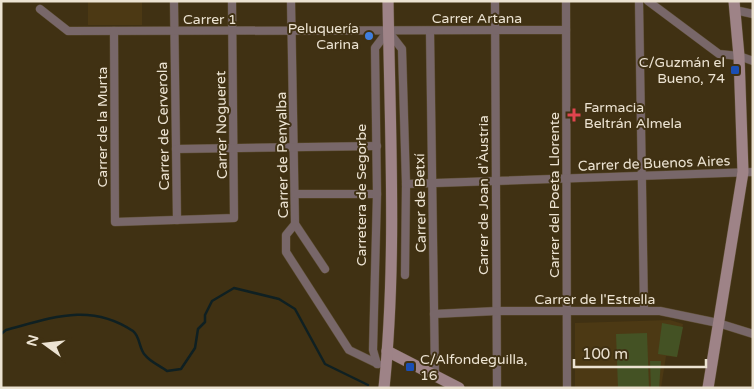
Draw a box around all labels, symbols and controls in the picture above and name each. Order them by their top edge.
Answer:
street label: Carrer Artana [432,10,522,27]
street label: Carrer 1 [183,11,237,28]
place label: Peluquería Carina [288,20,359,53]
marker: Peluquería Carina [363,30,375,42]
place label: C/Guzmán el Bueno, 74 [639,54,725,87]
street label: Carrer de Cerverola [154,62,173,190]
marker: C/Guzmán el Bueno, 74 [729,64,741,76]
street label: Carrer de la Murta [94,67,111,187]
street label: Carrer Nogueret [212,70,231,179]
street label: Carrer de Penyalba [273,92,292,218]
place label: Farmacia Beltrán Almela [584,99,682,132]
marker: Farmacia Beltrán Almela [568,109,580,121]
street label: Carrer del Poeta Llorente [546,112,563,278]
street label: Carrer de Joan d'Àustria [475,115,492,275]
street label: Carretera de Segorbe [353,124,370,266]
street label: Carrer de Buenos Aires [578,152,731,175]
street label: Carrer de Betxí [411,153,430,253]
street label: Carrer de l'Estrella [535,291,655,308]
north arrow [20,319,70,369]
text: N [23,333,43,348]
scale bar [574,336,706,368]
text: 100 m [582,345,628,363]
place label: C/Alfondeguilla, 16 [420,351,527,384]
marker: C/Alfondeguilla, 16 [404,361,416,373]

